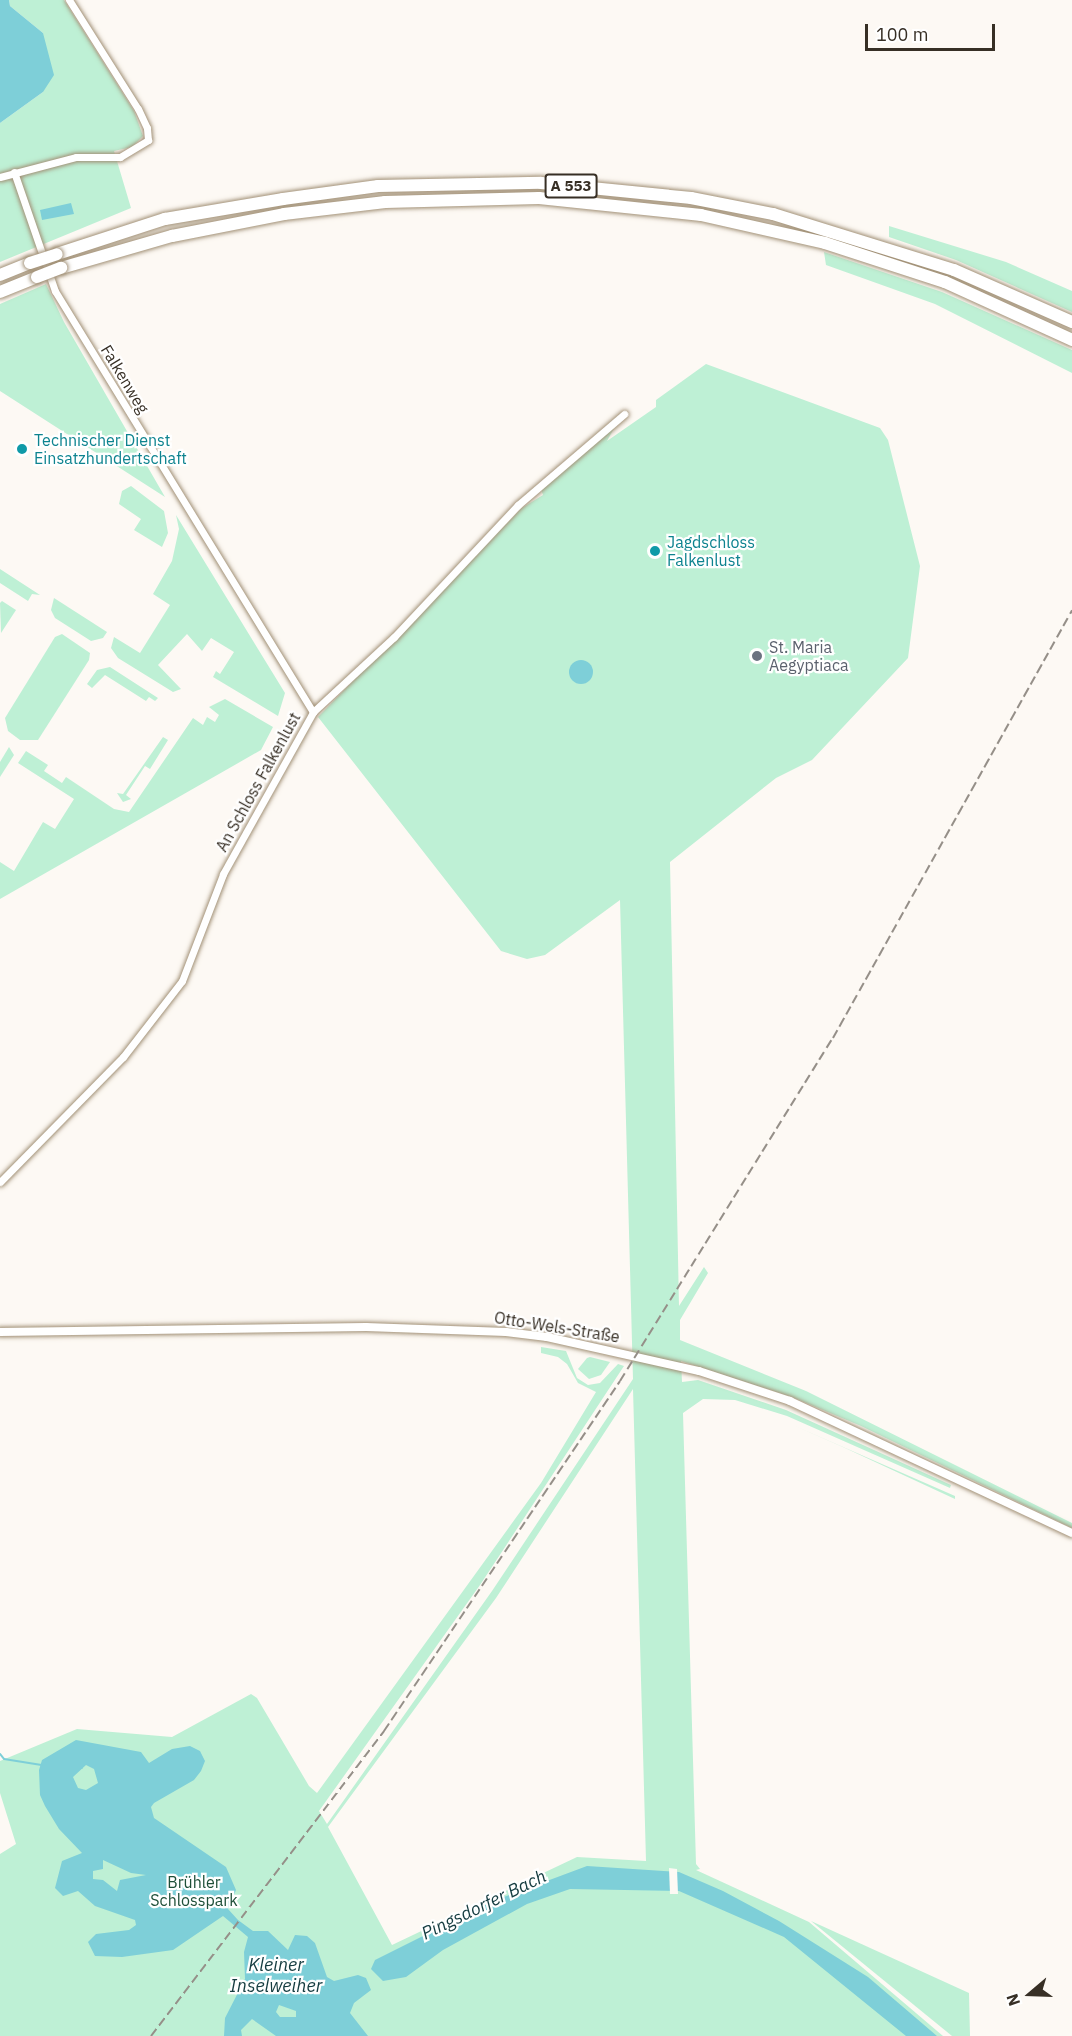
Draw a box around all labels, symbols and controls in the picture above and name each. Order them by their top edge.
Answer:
scale bar [868,12,998,50]
text: 100 m [876,23,928,46]
road number: A 553 [544,174,598,198]
street label: Falkenweg [97,341,153,417]
place label: Technischer Dienst Einsatzhundertschaft [34,430,187,468]
marker: Technischer Dienst Einsatzhundertschaft [15,442,29,456]
place label: Jagdschloss Falkenlust [667,532,755,570]
marker: Jagdschloss Falkenlust [648,544,662,558]
place label: St. Maria Aegyptiaca [769,637,848,675]
marker: St. Maria Aegyptiaca [750,649,764,663]
street label: An Schloss Falkenlust [212,709,304,855]
street label: Otto-Wels-Straße [493,1308,621,1346]
water label: Pingsdorfer Bach [418,1865,550,1945]
park label: Brühler Schlosspark [150,1872,238,1910]
water label: Kleiner Inselweiher [230,1955,322,1998]
north arrow [1000,1964,1060,2024]
text: N [1002,1991,1024,2009]

